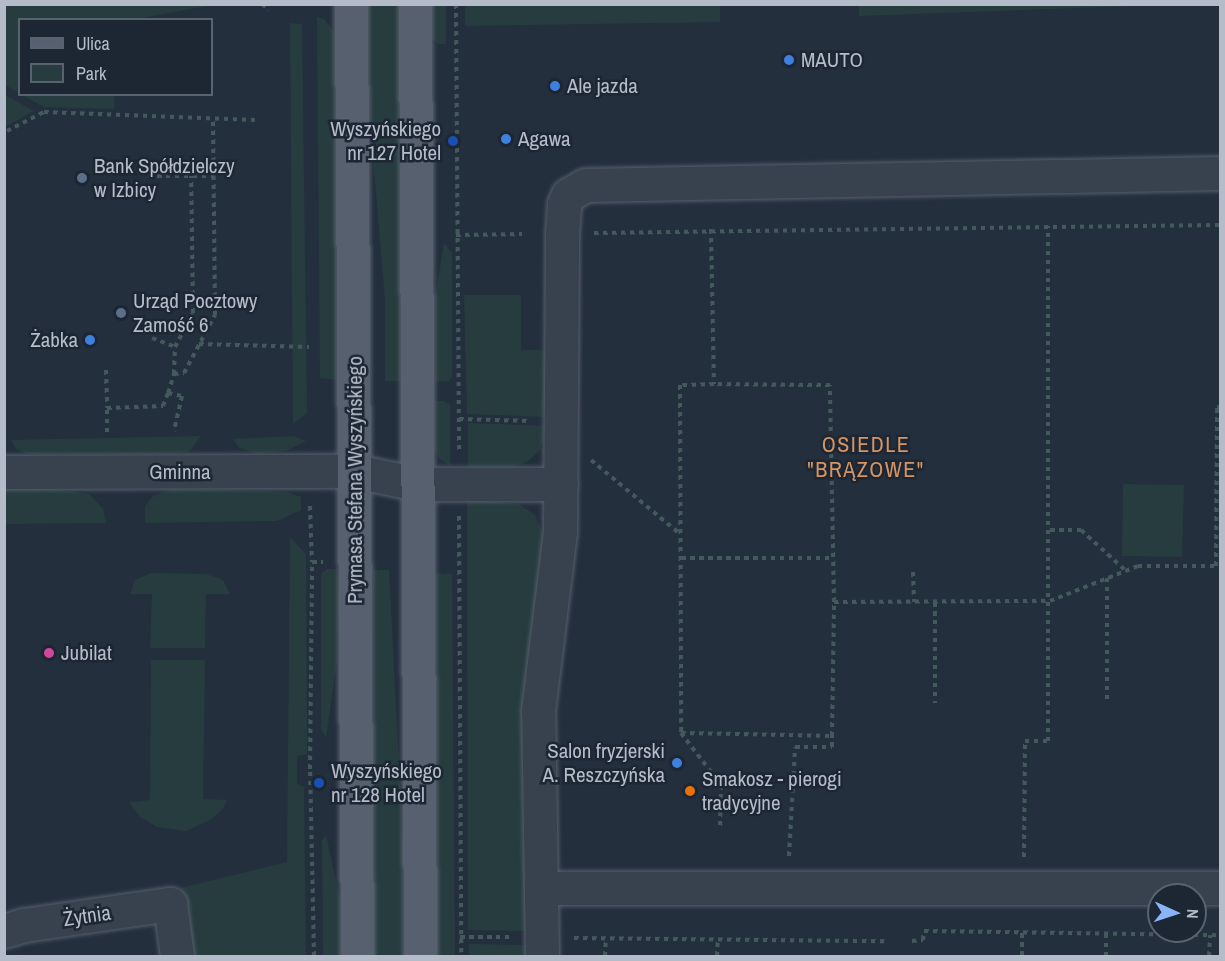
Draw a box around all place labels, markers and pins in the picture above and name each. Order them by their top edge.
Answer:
place label: MAUTO [801,47,863,73]
marker: MAUTO [782,53,796,67]
place label: Ale jazda [567,73,638,99]
marker: Ale jazda [548,79,562,93]
place label: Wyszyńskiego nr 127 Hotel [330,116,441,166]
place label: Agawa [518,126,571,152]
marker: Agawa [499,132,513,146]
marker: Wyszyńskiego nr 127 Hotel [446,134,460,148]
place label: Bank Spółdzielczy w Izbicy [94,153,235,203]
marker: Bank Spółdzielczy w Izbicy [75,171,89,185]
place label: Urząd Pocztowy Zamość 6 [133,288,257,338]
marker: Urząd Pocztowy Zamość 6 [114,306,128,320]
place label: Żabka [30,327,78,353]
marker: Żabka [83,333,97,347]
place label: Jubilat [61,640,112,666]
marker: Jubilat [42,646,56,660]
place label: Salon fryzjerski A. Reszczyńska [543,738,665,788]
marker: Salon fryzjerski A. Reszczyńska [670,756,684,770]
place label: Wyszyńskiego nr 128 Hotel [331,758,442,808]
place label: Smakosz - pierogi tradycyjne [702,766,842,816]
marker: Wyszyńskiego nr 128 Hotel [312,776,326,790]
marker: Smakosz - pierogi tradycyjne [683,784,697,798]

